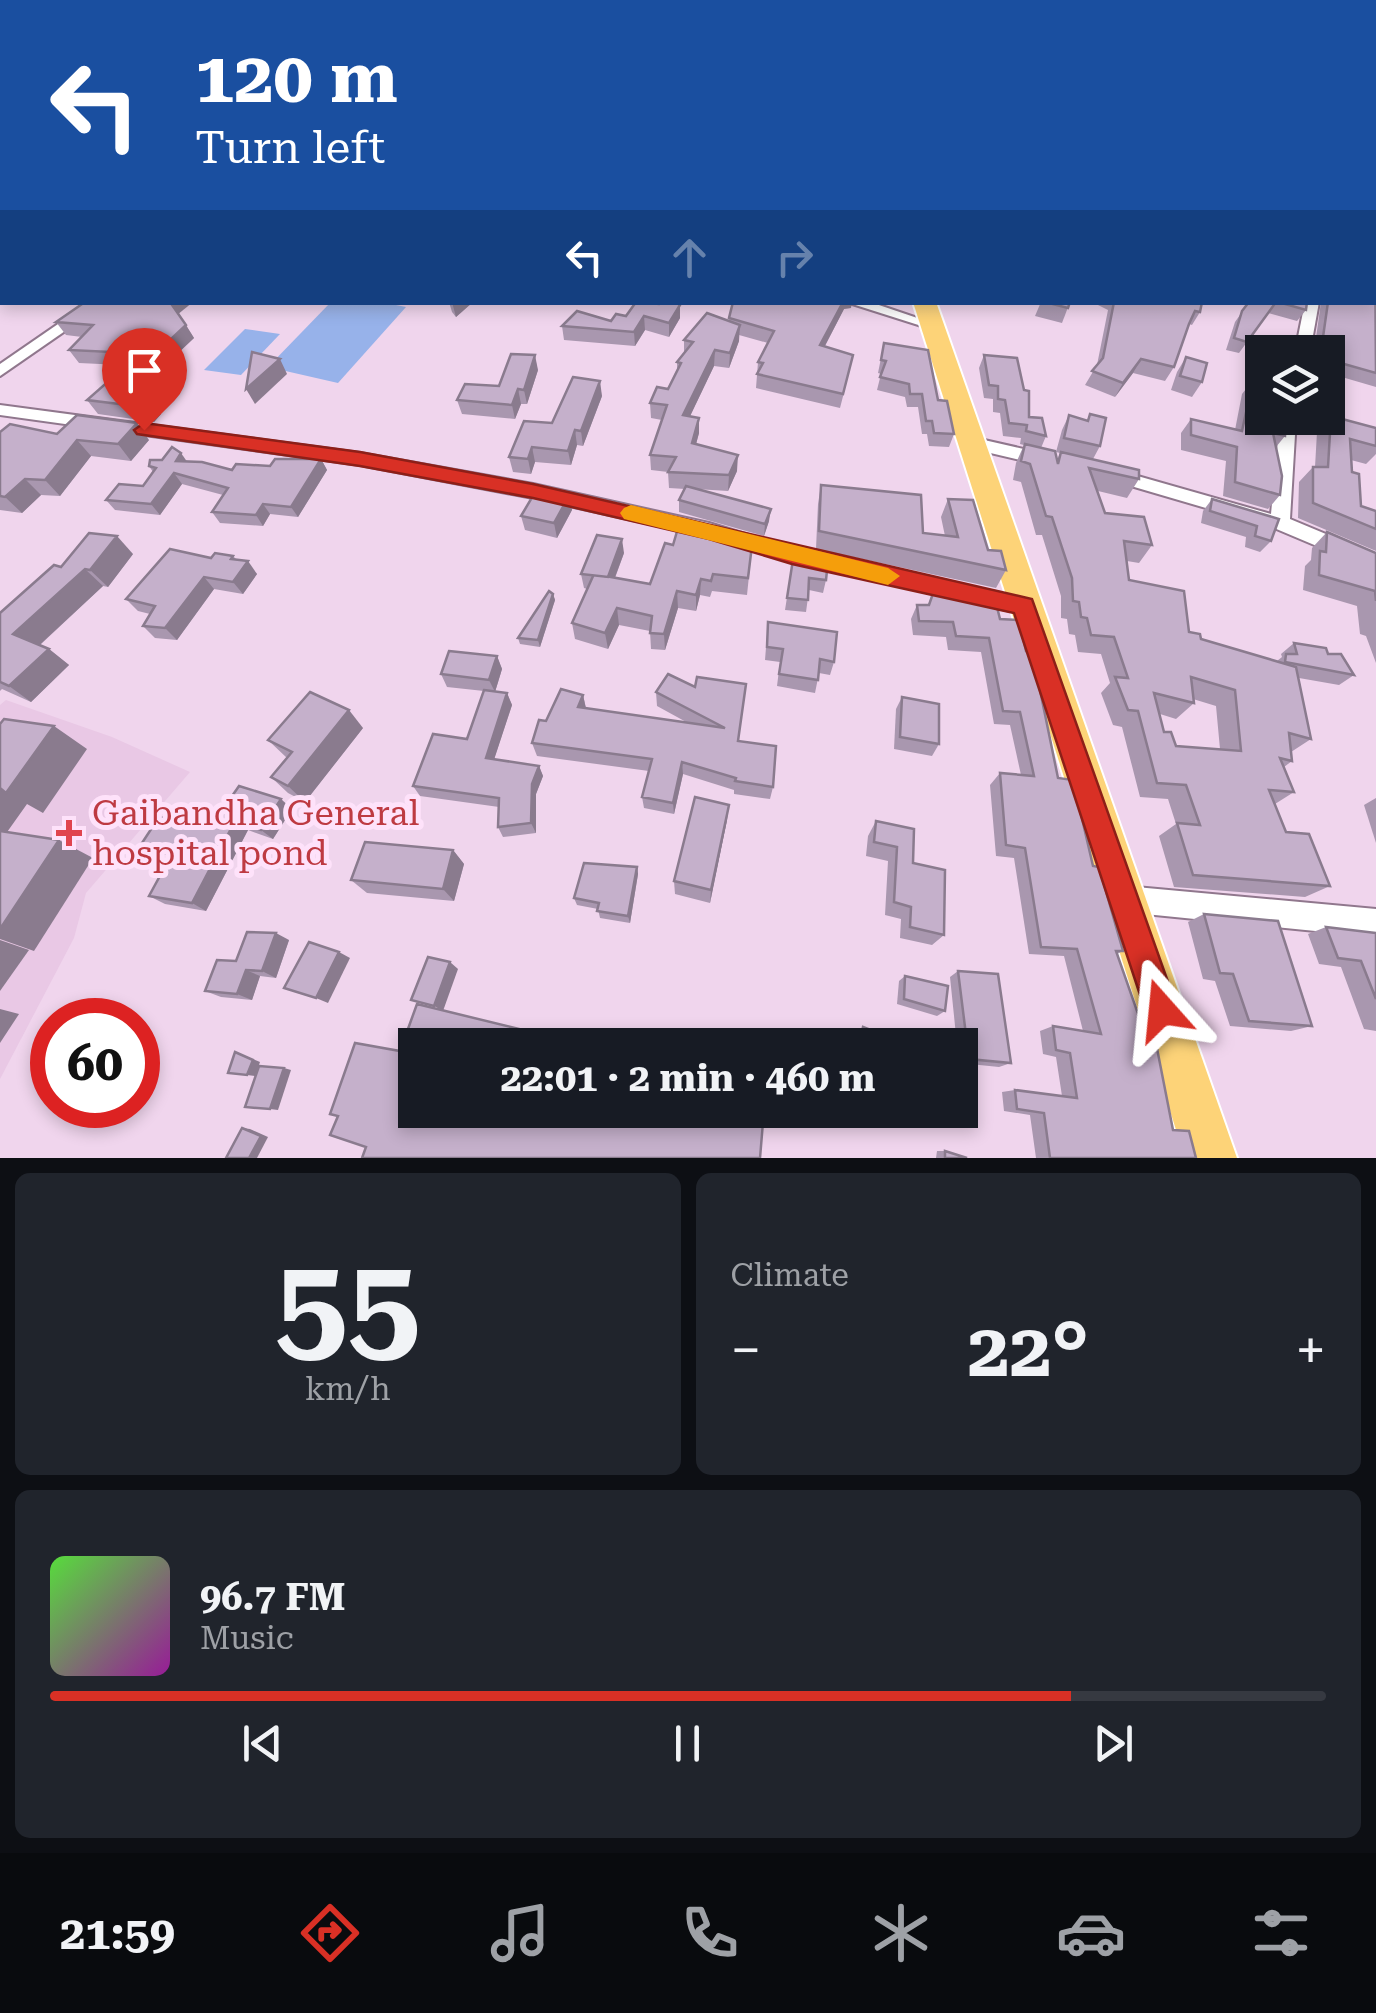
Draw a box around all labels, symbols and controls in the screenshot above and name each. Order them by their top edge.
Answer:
text: 120 m [195,37,398,119]
icon: left [30,40,160,170]
text: Turn left [195,121,385,174]
icon: left [557,230,612,285]
icon: ahead [662,230,717,285]
icon: right [767,230,822,285]
pin [102,328,187,431]
map controls [1245,335,1345,435]
button: layers [1245,335,1345,435]
icon: arrive [117,343,172,398]
place label: Gaibandha General hospital pond [92,793,419,874]
marker: Gaibandha General hospital pond [56,820,82,846]
position arrow [1110,958,1214,1062]
speed limit sign: 60 [30,998,160,1128]
text: 22:01 · 2 min · 460 m [501,1056,875,1100]
text: 55 [275,1228,421,1381]
text: Climate [731,1256,849,1294]
text: 22° [968,1306,1089,1394]
text: − [731,1318,761,1382]
text: + [1295,1318,1326,1382]
text: km/h [305,1370,391,1408]
text: 96.7 FM [200,1575,346,1619]
text: Music [200,1619,294,1657]
icon: previous [235,1716,290,1771]
icon: pause [660,1716,715,1771]
icon: next [1086,1716,1141,1771]
icon: directions [295,1898,365,1968]
icon: music [485,1898,555,1968]
icon: phone [675,1898,745,1968]
icon: climate [866,1898,936,1968]
icon: car [1056,1898,1126,1968]
icon: filters [1246,1898,1316,1968]
text: 21:59 [60,1907,175,1960]

